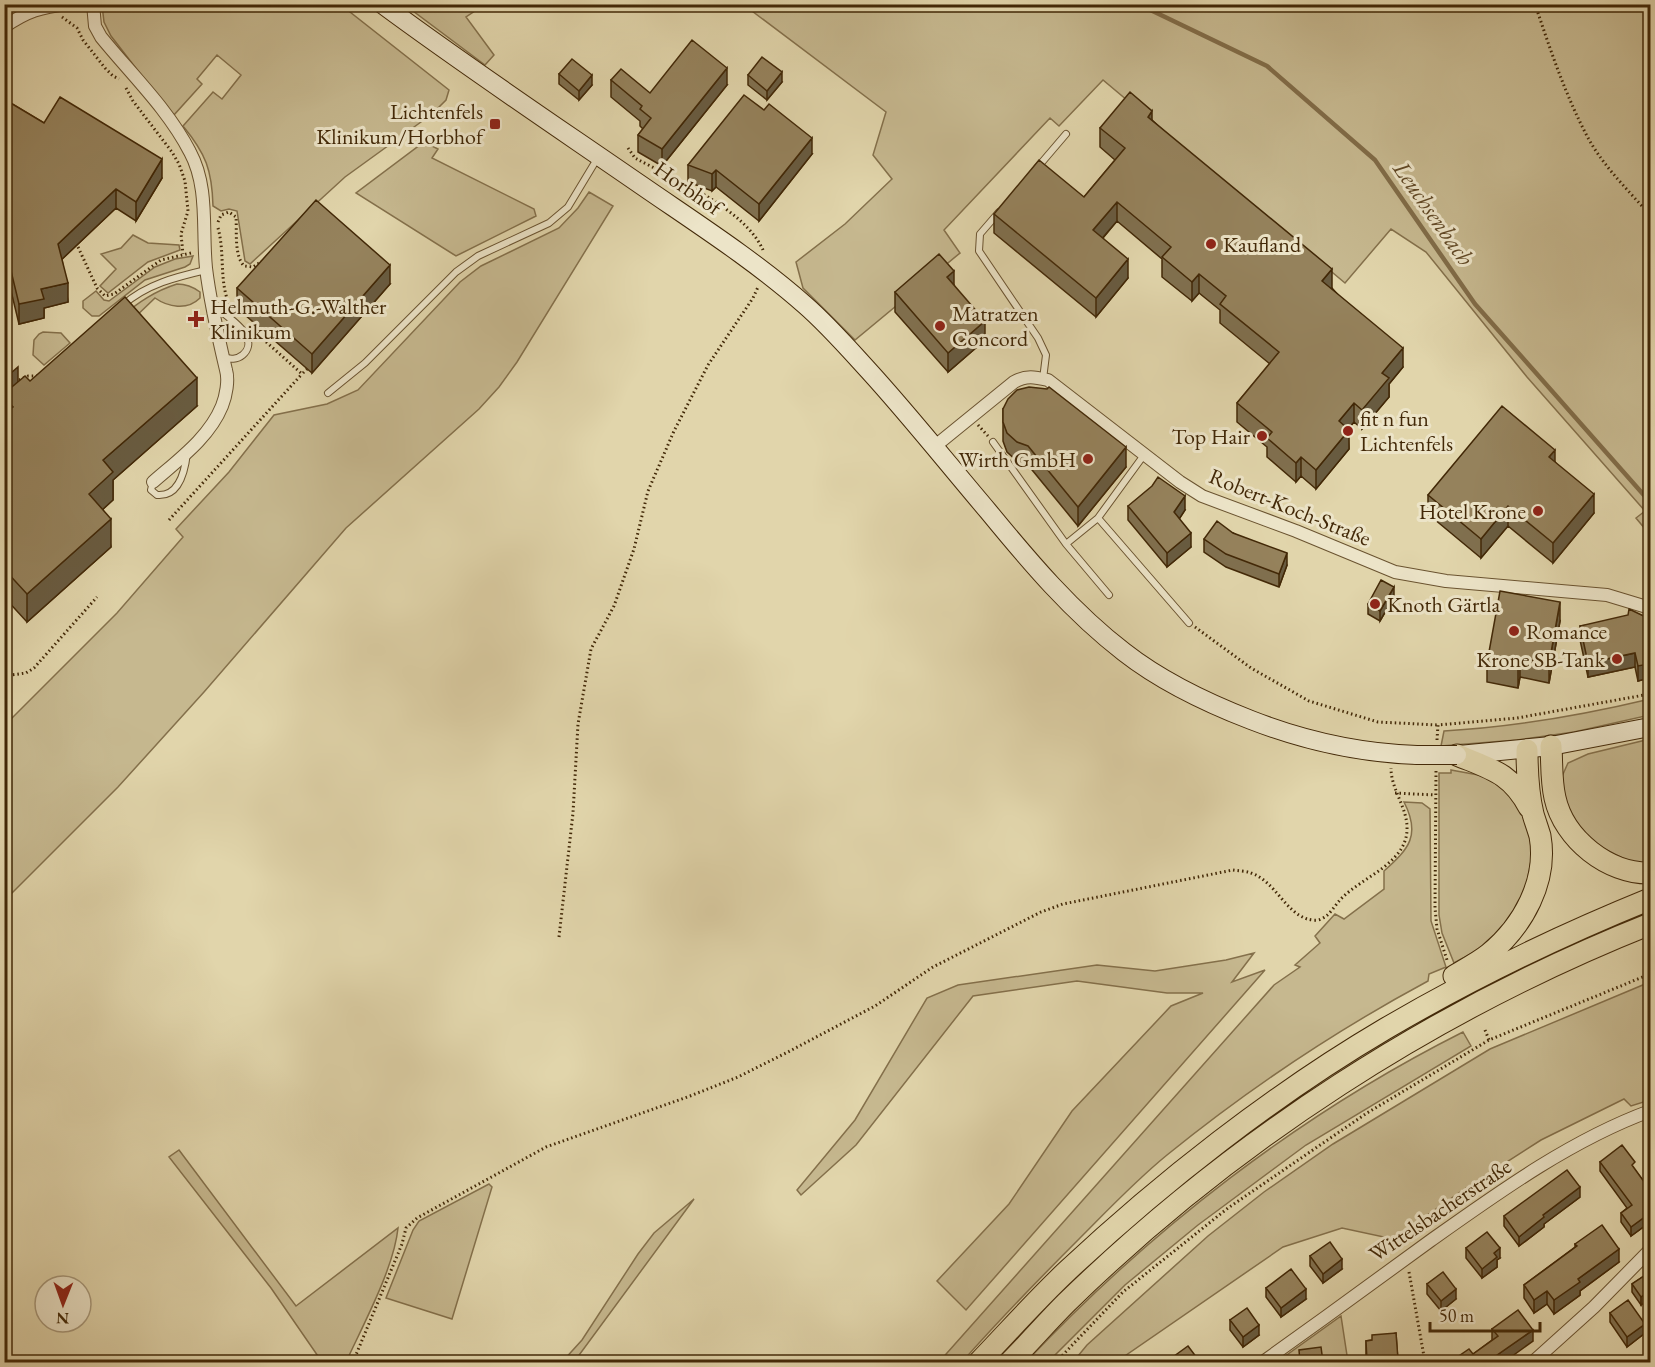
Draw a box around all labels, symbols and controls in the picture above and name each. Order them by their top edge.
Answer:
place label: Lichtenfels Klinikum/Horbhof [316,97,486,151]
marker: Lichtenfels Klinikum/Horbhof [488,117,502,131]
street label: Horbhof [648,154,730,223]
water label: Leuchsenbach [1386,154,1482,272]
place label: Kaufland [1223,230,1302,259]
marker: Kaufland [1204,237,1218,251]
place label: Helmuth-G.-Walther Klinikum [210,292,387,346]
place label: Matratzen Concord [952,299,1039,353]
marker: Helmuth-G.-Walther Klinikum [187,310,205,328]
marker: Matratzen Concord [933,319,947,333]
place label: fit n fun Lichtenfels [1360,404,1453,458]
place label: Top Hair [1172,422,1251,451]
marker: fit n fun Lichtenfels [1341,424,1355,438]
marker: Top Hair [1255,429,1269,443]
place label: Wirth GmbH [959,445,1076,474]
marker: Wirth GmbH [1081,452,1095,466]
street label: Robert-Koch-Straße [1205,461,1376,553]
place label: Hotel Krone [1419,497,1526,526]
marker: Hotel Krone [1531,504,1545,518]
place label: Knoth Gärtla [1387,590,1500,619]
marker: Knoth Gärtla [1368,597,1382,611]
place label: Romance [1526,617,1608,646]
marker: Romance [1507,624,1521,638]
place label: Krone SB-Tank [1476,645,1606,674]
marker: Krone SB-Tank [1610,652,1624,666]
street label: Wittelsbacherstraße [1363,1151,1517,1268]
north arrow [33,1274,93,1334]
scale bar [1430,1295,1540,1333]
text: 50 m [1439,1304,1474,1327]
text: N [56,1308,69,1329]

